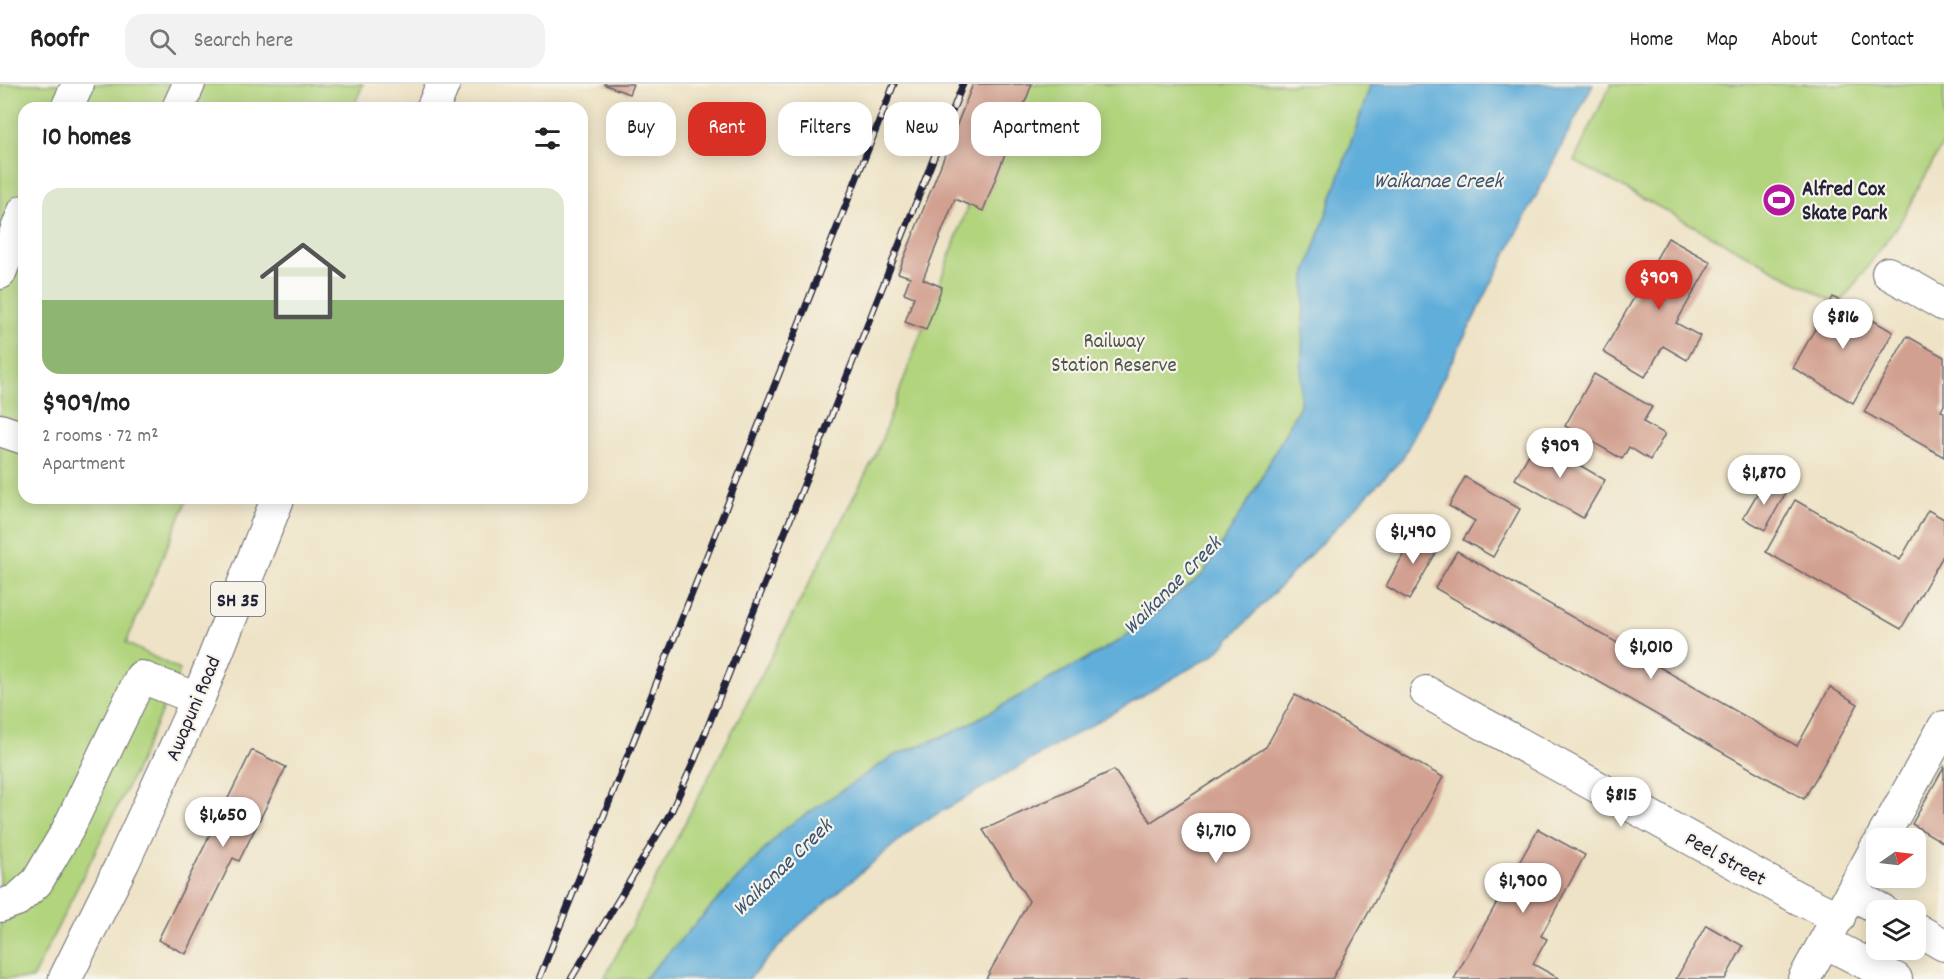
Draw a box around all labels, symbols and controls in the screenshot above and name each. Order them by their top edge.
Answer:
search box [125,14,545,68]
text: Roofr [30,21,89,61]
icon: search [146,25,179,58]
text: Search here [194,26,293,57]
text: Home [1629,26,1673,56]
text: Map [1706,26,1738,56]
text: About [1771,26,1818,56]
text: Contact [1851,26,1914,56]
chip: Buy [606,102,676,156]
chip: Rent [688,102,766,156]
chip: Filters [778,102,872,156]
chip: New [884,102,959,156]
chip: Apartment [971,102,1101,156]
text: 10 homes [42,120,132,157]
icon: filters [531,122,564,155]
water label: Waikanae Creek [1374,167,1504,198]
place label: Alfred Cox Skate Park [1802,176,1888,230]
sports icon: Alfred Cox Skate Park [1761,182,1797,218]
icon: home [249,227,357,335]
pin: $909 [1623,260,1695,311]
text: $909 [1639,265,1679,293]
pin: $816 [1807,299,1879,350]
text: $816 [1827,304,1859,332]
park label: Railway Station Reserve [1051,328,1177,382]
text: $909/mo [42,386,130,423]
text: 2 rooms · 72 m² [42,423,158,451]
pin: $909 [1524,428,1596,479]
text: $909 [1540,433,1580,461]
text: Apartment [42,451,125,479]
pin: $1,870 [1715,455,1813,506]
text: $1,870 [1742,460,1786,488]
pin: $1,490 [1364,514,1462,565]
text: $1,490 [1390,519,1436,547]
water label: Waikanae Creek [1117,529,1231,643]
road number: SH 35 [211,582,265,616]
pin: $1,010 [1602,629,1700,680]
text: $1,010 [1629,634,1673,662]
street label: Awapuni Road [159,652,230,766]
pin: $815 [1585,777,1657,828]
text: $815 [1605,782,1637,810]
pin: $1,650 [174,797,272,848]
text: $1,650 [199,802,247,830]
water label: Waikanae Creek [726,811,842,924]
pin: $1,710 [1167,813,1265,864]
text: $1,710 [1195,818,1237,846]
street label: Peel Street [1678,826,1771,895]
north arrow [1866,828,1926,888]
map controls [1866,828,1926,960]
pin: $1,900 [1474,863,1572,914]
text: $1,900 [1498,868,1548,896]
button: layers [1866,900,1926,960]

